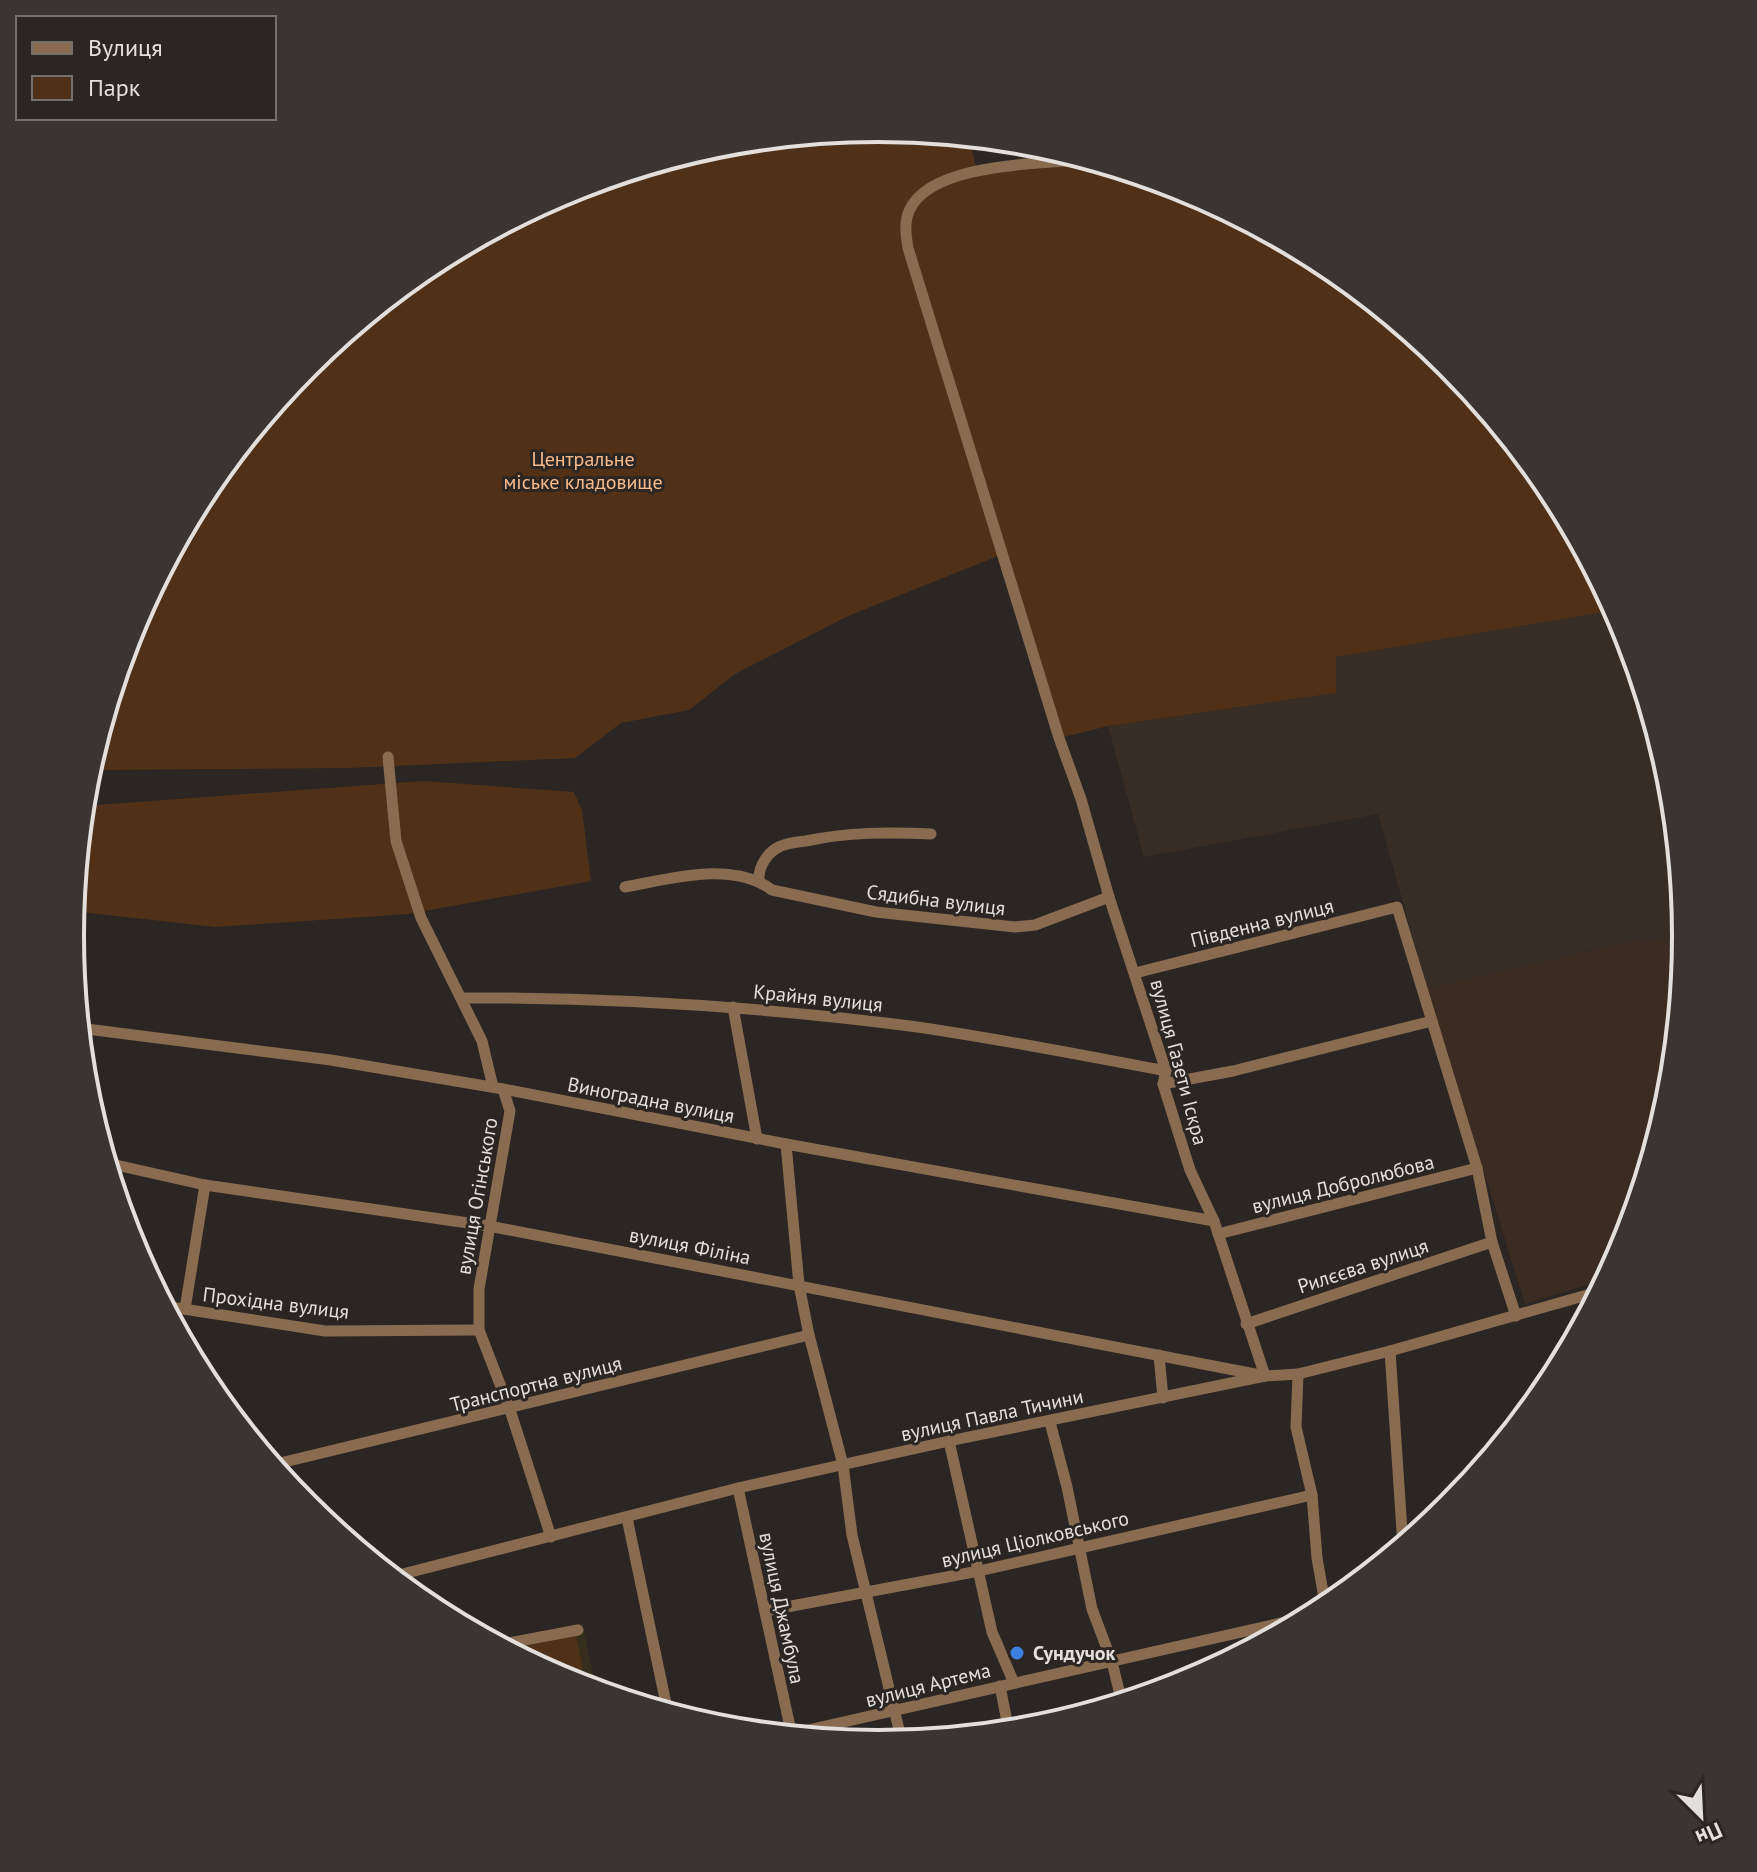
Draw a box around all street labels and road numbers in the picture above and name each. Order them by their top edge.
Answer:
street label: Сядибна вулиця [865,879,1007,921]
street label: Південна вулиця [1188,893,1336,953]
street label: вулиця Газети Іскра [1144,976,1214,1148]
street label: Крайня вулиця [752,978,884,1018]
street label: Виноградна вулиця [565,1071,737,1129]
street label: вулиця Огінського [450,1115,504,1277]
street label: вулиця Добролюбова [1249,1149,1437,1219]
street label: вулиця Філіна [627,1222,753,1270]
street label: Рилєєва вулиця [1294,1233,1432,1299]
street label: Прохідна вулиця [201,1281,351,1325]
street label: Транспортна вулиця [448,1350,624,1418]
street label: вулиця Павла Тичини [898,1383,1086,1447]
street label: вулиця Ціолковського [939,1505,1131,1573]
street label: вулиця Джамбула [753,1530,811,1686]
street label: вулиця Артема [863,1657,993,1713]

